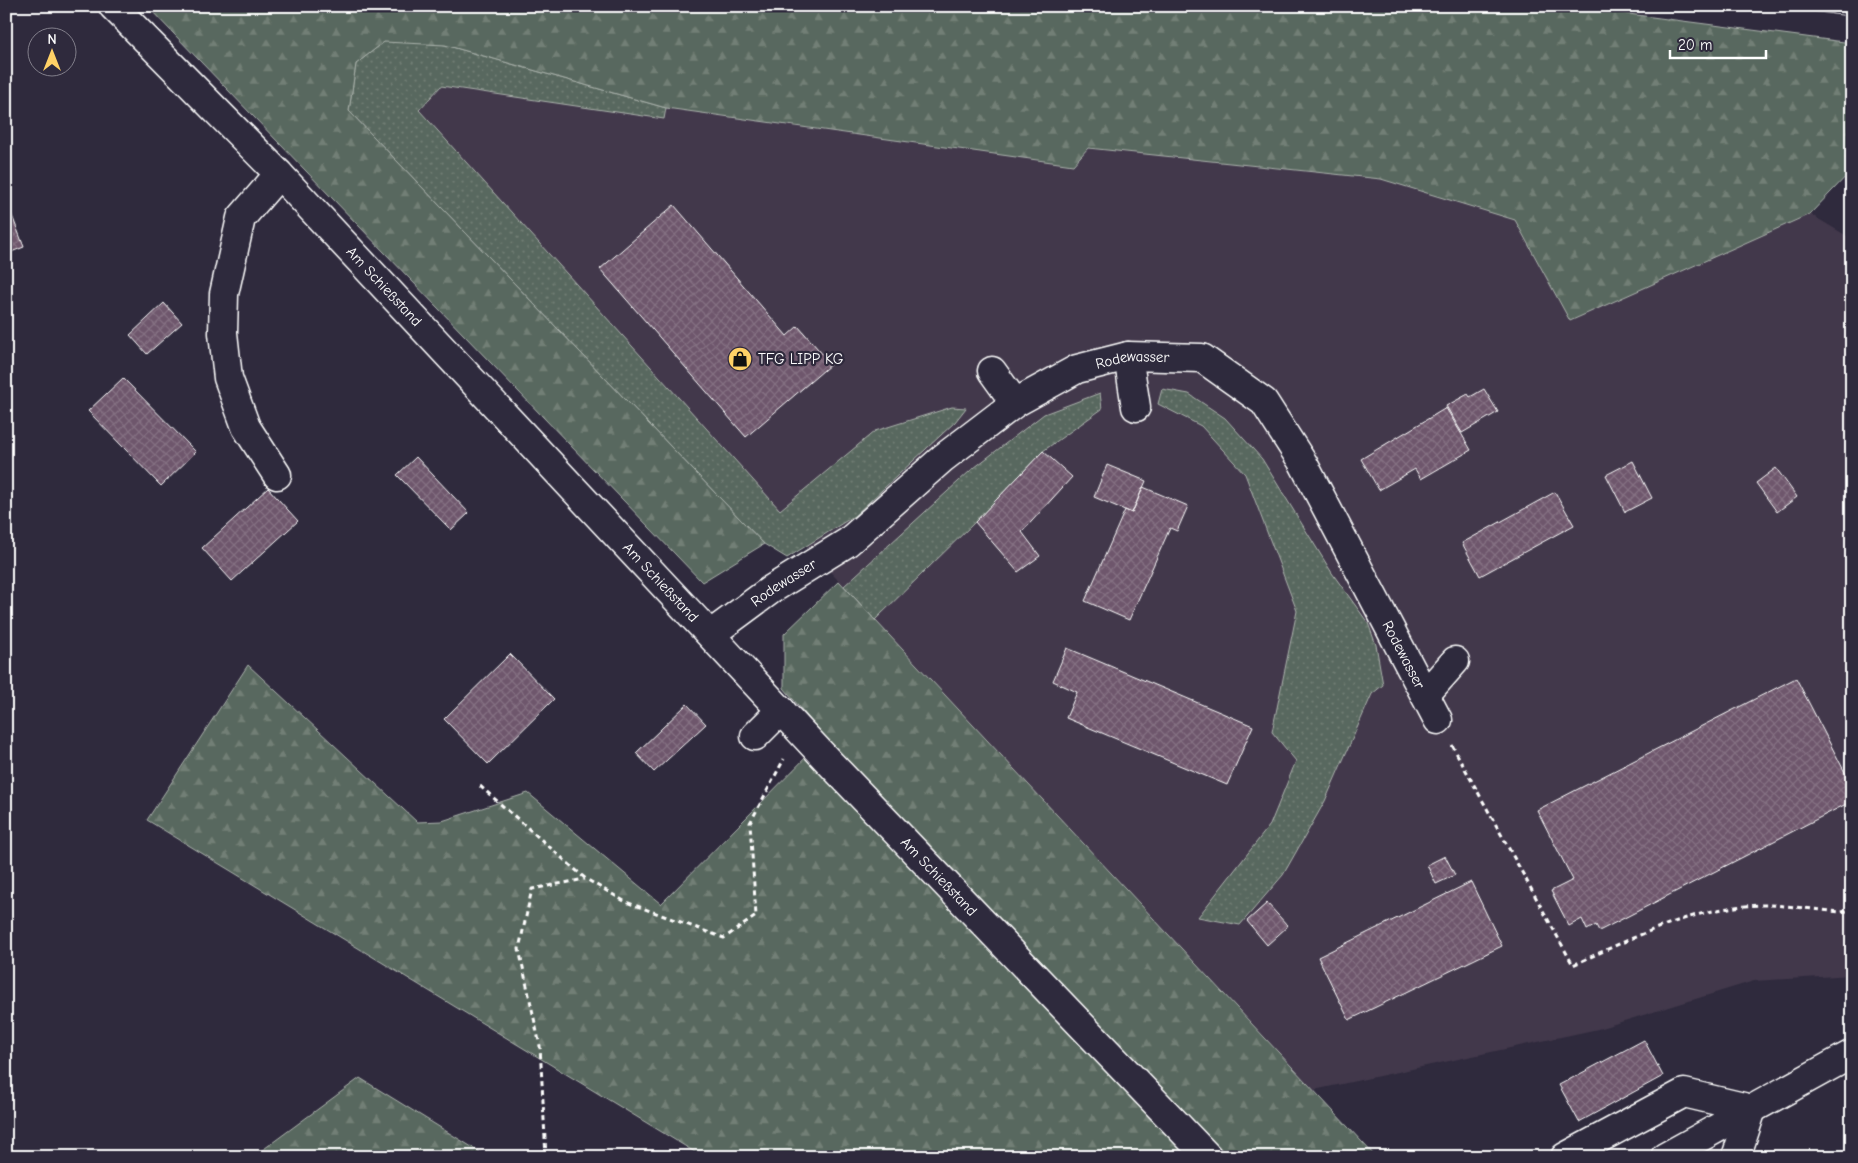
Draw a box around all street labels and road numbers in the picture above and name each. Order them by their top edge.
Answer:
street label: Am Schießstand [342,243,426,330]
street label: Rodewasser [1094,347,1170,373]
street label: Am Schießstand [619,538,702,626]
street label: Rodewasser [747,555,820,611]
street label: Rodewasser [1378,618,1429,692]
street label: Am Schießstand [897,833,981,920]

